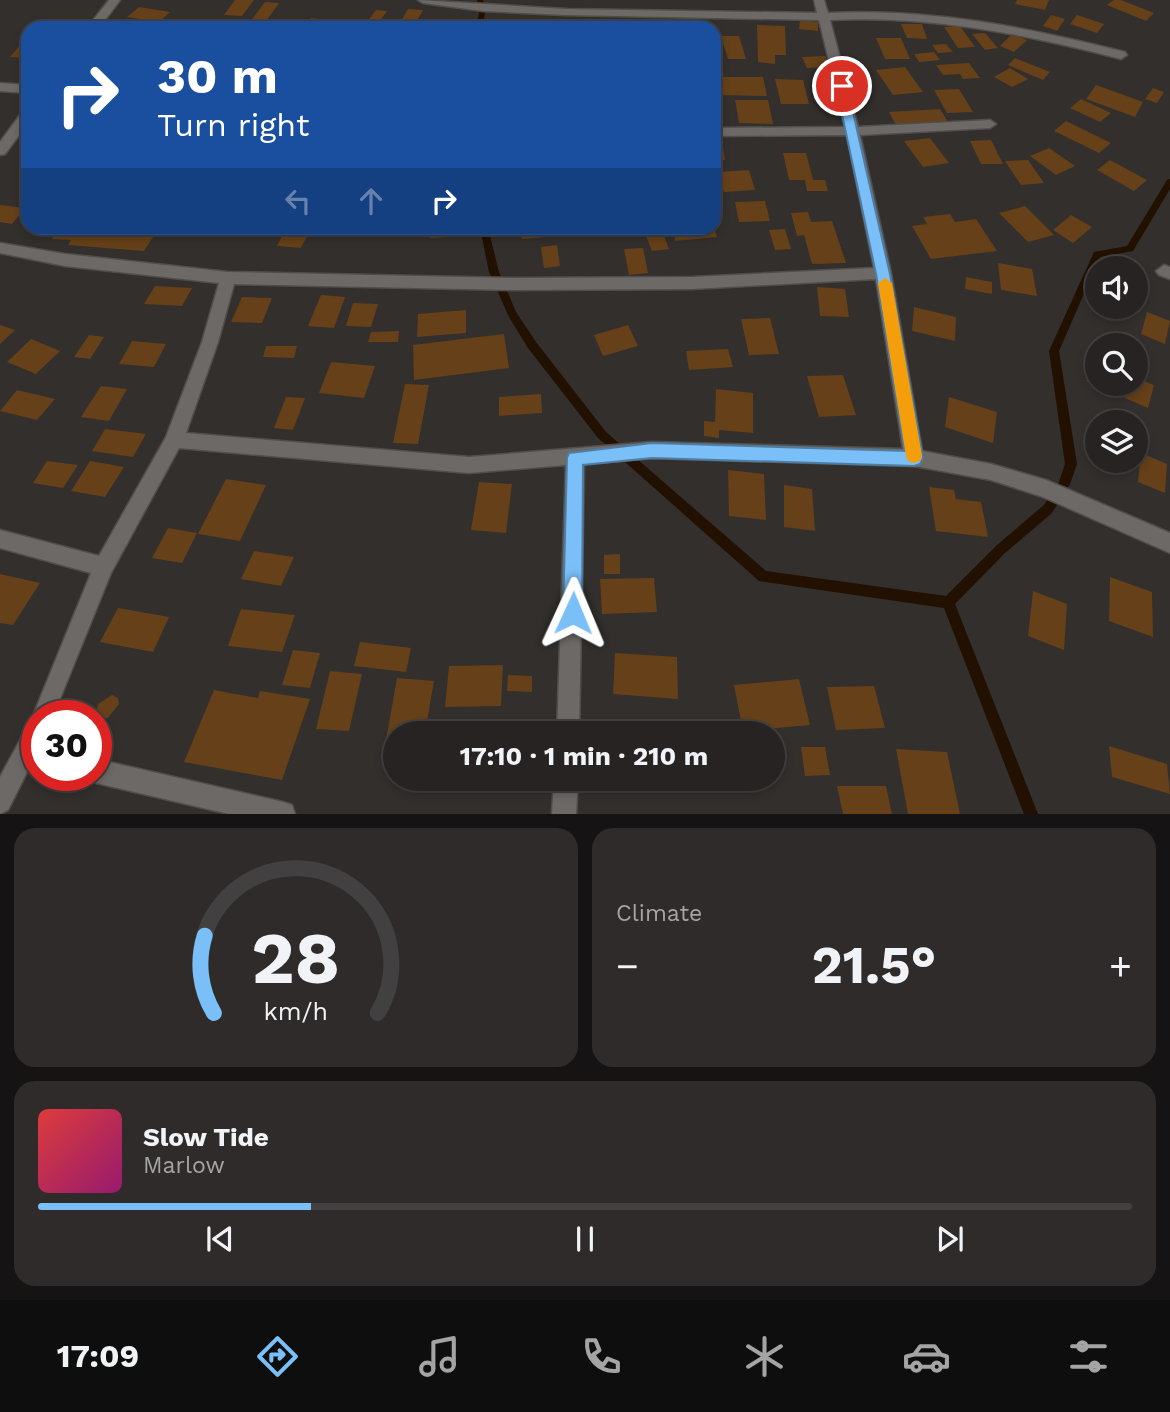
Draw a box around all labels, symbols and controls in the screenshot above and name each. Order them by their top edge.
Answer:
text: 30 m [157,47,278,105]
icon: right [42,49,133,140]
pin [812,56,872,116]
icon: arrive [823,67,861,105]
text: Turn right [157,106,309,144]
icon: left [279,182,317,220]
icon: ahead [352,182,390,220]
icon: right [425,182,463,220]
map controls [1085,256,1148,473]
button: sound [1085,256,1148,319]
button: search [1085,333,1148,396]
button: layers [1085,410,1148,473]
position arrow [536,576,610,650]
speed limit sign: 30 [21,700,112,791]
text: 17:10 · 1 min · 210 m [460,741,708,771]
text: Climate [616,900,702,927]
text: 28 [251,916,341,1002]
text: 21.5° [812,935,936,996]
text: − [616,944,639,988]
text: + [1109,944,1132,988]
text: km/h [264,997,328,1026]
text: Slow Tide [143,1122,269,1152]
text: Marlow [143,1152,225,1179]
icon: previous [201,1220,239,1258]
icon: pause [566,1220,604,1258]
icon: next [931,1220,969,1258]
icon: directions [253,1332,302,1381]
icon: music [415,1332,464,1381]
icon: phone [577,1332,626,1381]
icon: climate [740,1332,789,1381]
icon: car [902,1332,951,1381]
icon: filters [1064,1332,1113,1381]
text: 17:09 [57,1337,139,1375]

